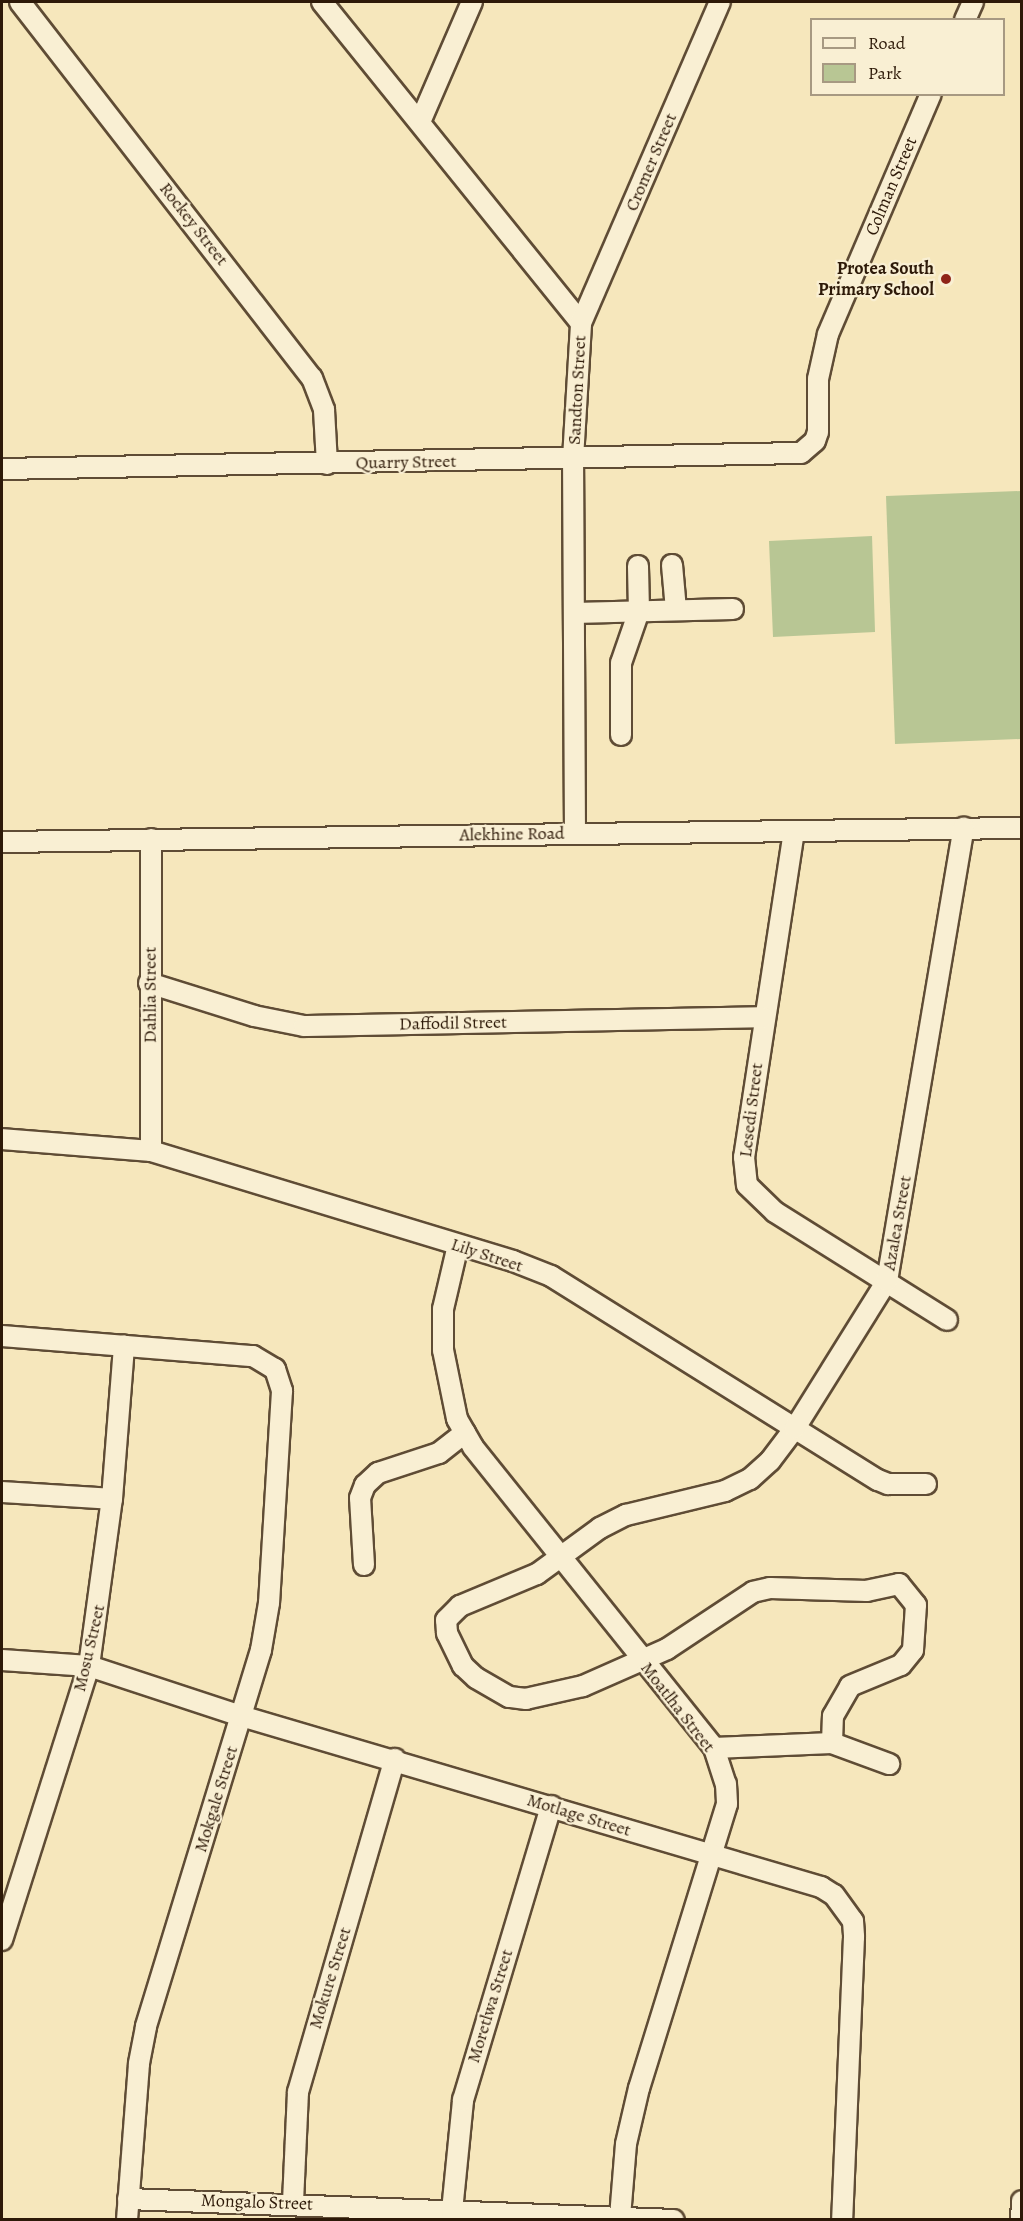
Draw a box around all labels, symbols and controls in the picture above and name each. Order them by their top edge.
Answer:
legend [810,18,1005,96]
text: Road [868,31,905,55]
text: Park [868,61,902,85]
street label: Cromer Street [621,110,681,214]
street label: Colman Street [860,133,922,239]
street label: Rockey Street [155,178,233,270]
place label: Protea South Primary School [818,258,934,300]
marker: Protea South Primary School [939,272,953,286]
street label: Sandton Street [563,335,591,445]
street label: Quarry Street [356,450,456,474]
street label: Alekhine Road [459,822,565,846]
street label: Dahlia Street [139,947,161,1043]
street label: Daffodil Street [399,1011,507,1035]
street label: Lesedi Street [734,1062,768,1158]
street label: Azalea Street [878,1174,916,1272]
street label: Lily Street [448,1233,526,1277]
street label: Mosu Street [69,1602,109,1694]
street label: Moatlha Street [636,1658,720,1756]
street label: Mokgale Street [190,1743,242,1855]
street label: Motlage Street [524,1789,634,1841]
street label: Mokure Street [304,1925,356,2031]
street label: Moretlwa Street [462,1947,518,2065]
street label: Mongalo Street [201,2189,313,2215]

